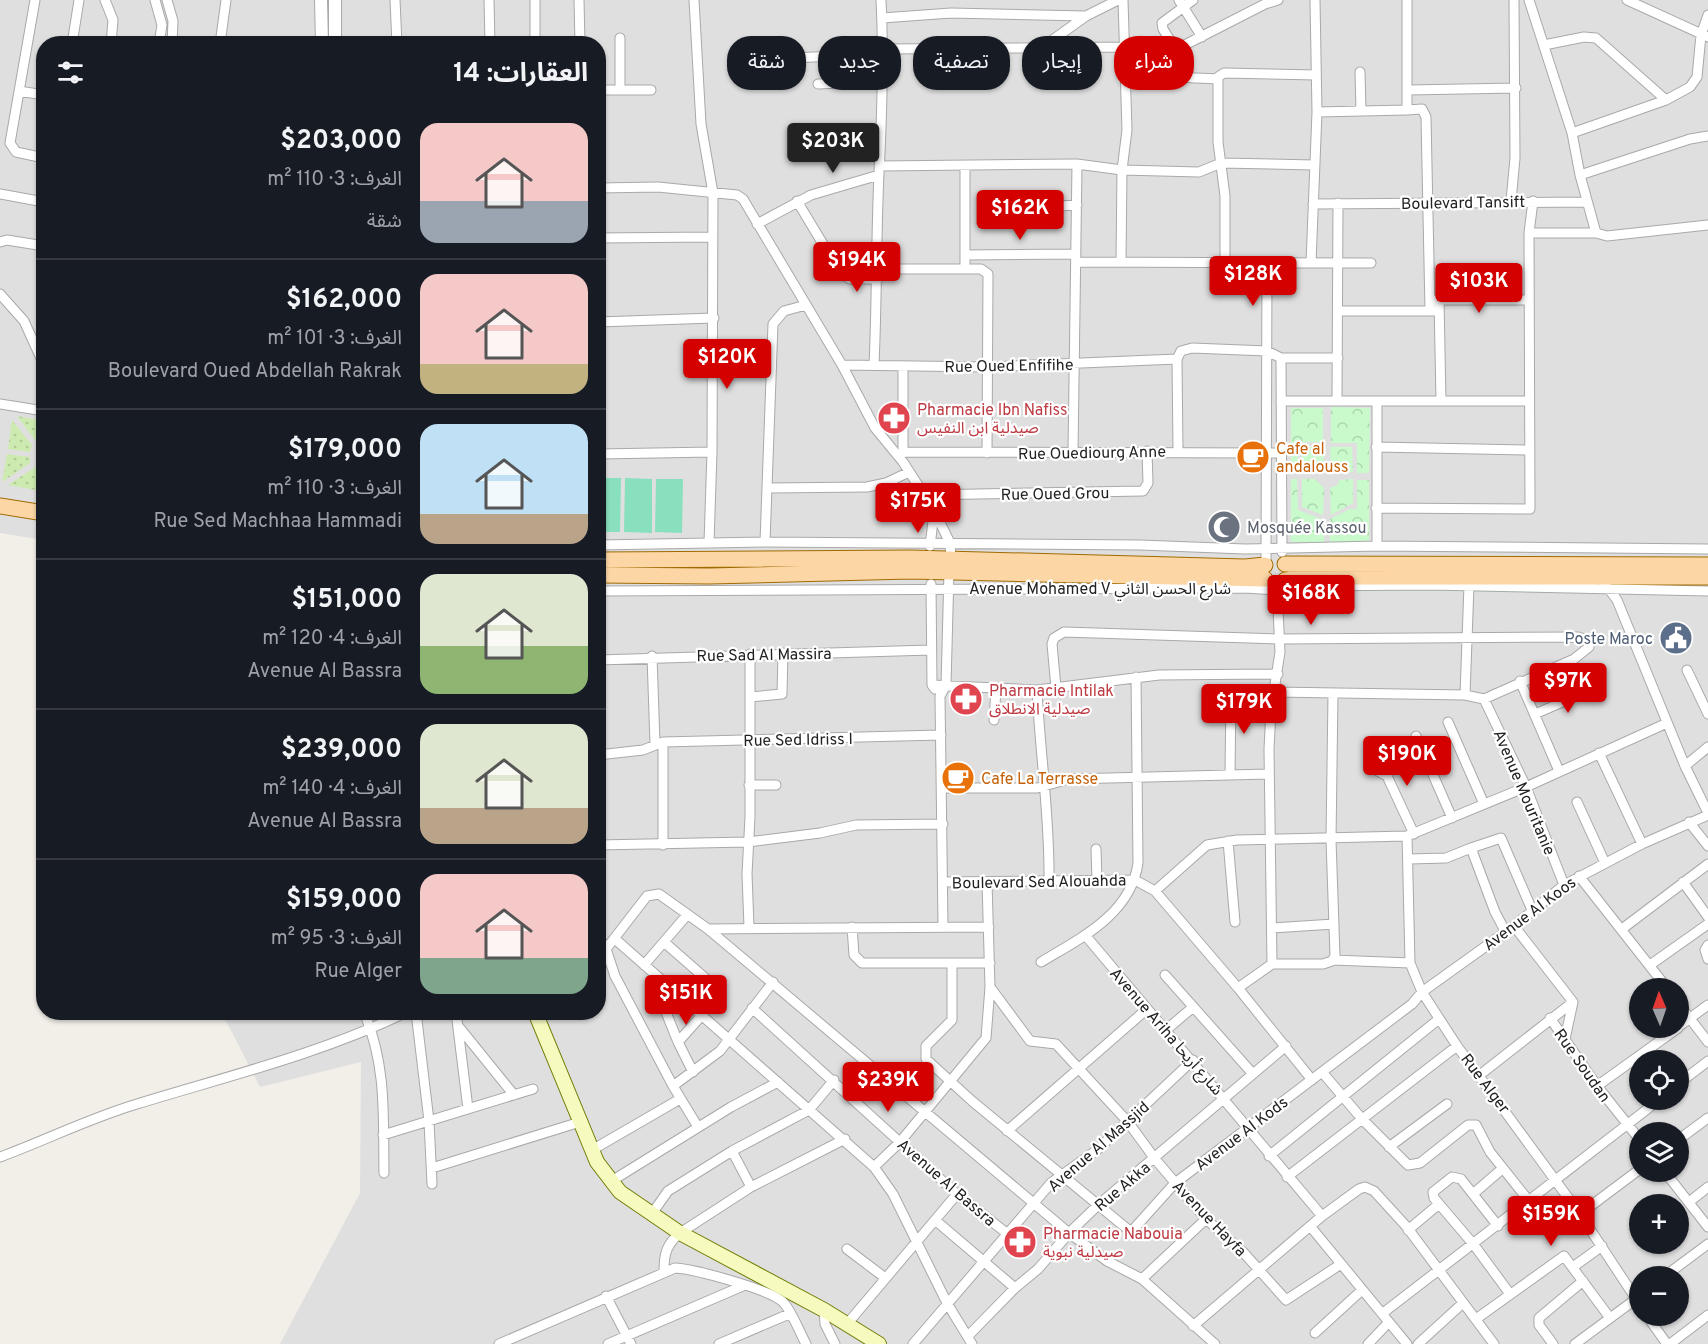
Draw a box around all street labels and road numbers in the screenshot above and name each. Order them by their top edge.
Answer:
street label: Boulevard Tansift [1401,193,1525,215]
street label: Rue Oued Enfifihe [944,356,1074,378]
street label: Rue Ouediourg Anne [1018,443,1166,465]
street label: Rue Oued Grou [1001,484,1110,506]
street label: Avenue Mohamed V شارع الحسن الثاني [969,580,1231,601]
street label: Rue Sad Al Massira [696,645,832,667]
street label: Avenue Mouritanie [1488,727,1559,859]
street label: Rue Sed Idriss I [743,730,853,752]
street label: Boulevard Sed Alouahda [952,871,1127,895]
street label: Avenue Al Koos [1480,873,1581,956]
street label: Avenue Ariha شارع أريحا [1104,964,1227,1101]
street label: Rue Soudan [1549,1025,1614,1107]
street label: Rue Alger [1455,1050,1513,1118]
street label: Avenue Al Kods [1192,1093,1293,1176]
street label: Avenue Al Massjid [1044,1098,1154,1197]
street label: Avenue Al Bassra [892,1135,999,1232]
street label: Rue Akka [1091,1158,1155,1217]
street label: Avenue Hayfa [1167,1177,1250,1262]

